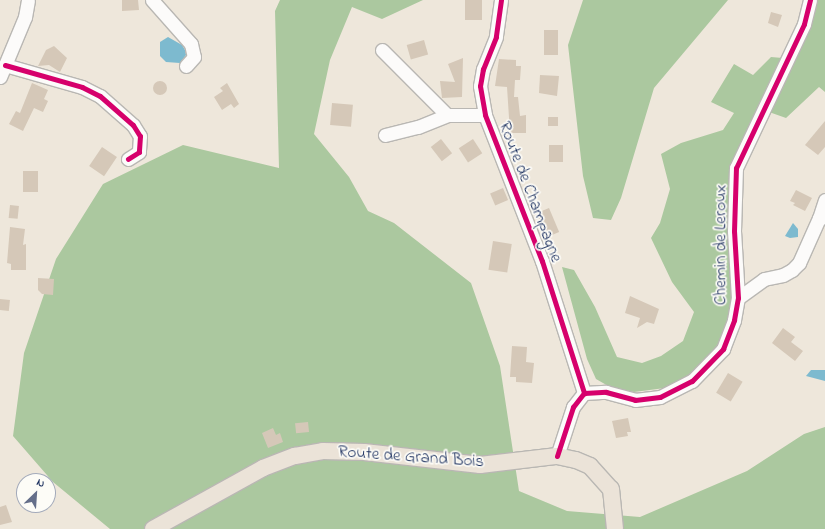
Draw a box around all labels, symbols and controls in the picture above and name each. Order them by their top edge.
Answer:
street label: Route de Champagne [494,119,566,265]
street label: Chemin de Leroux [711,185,731,305]
street label: Route de Grand Bois [337,442,485,472]
north arrow [16,473,56,513]
text: N [34,474,47,492]

